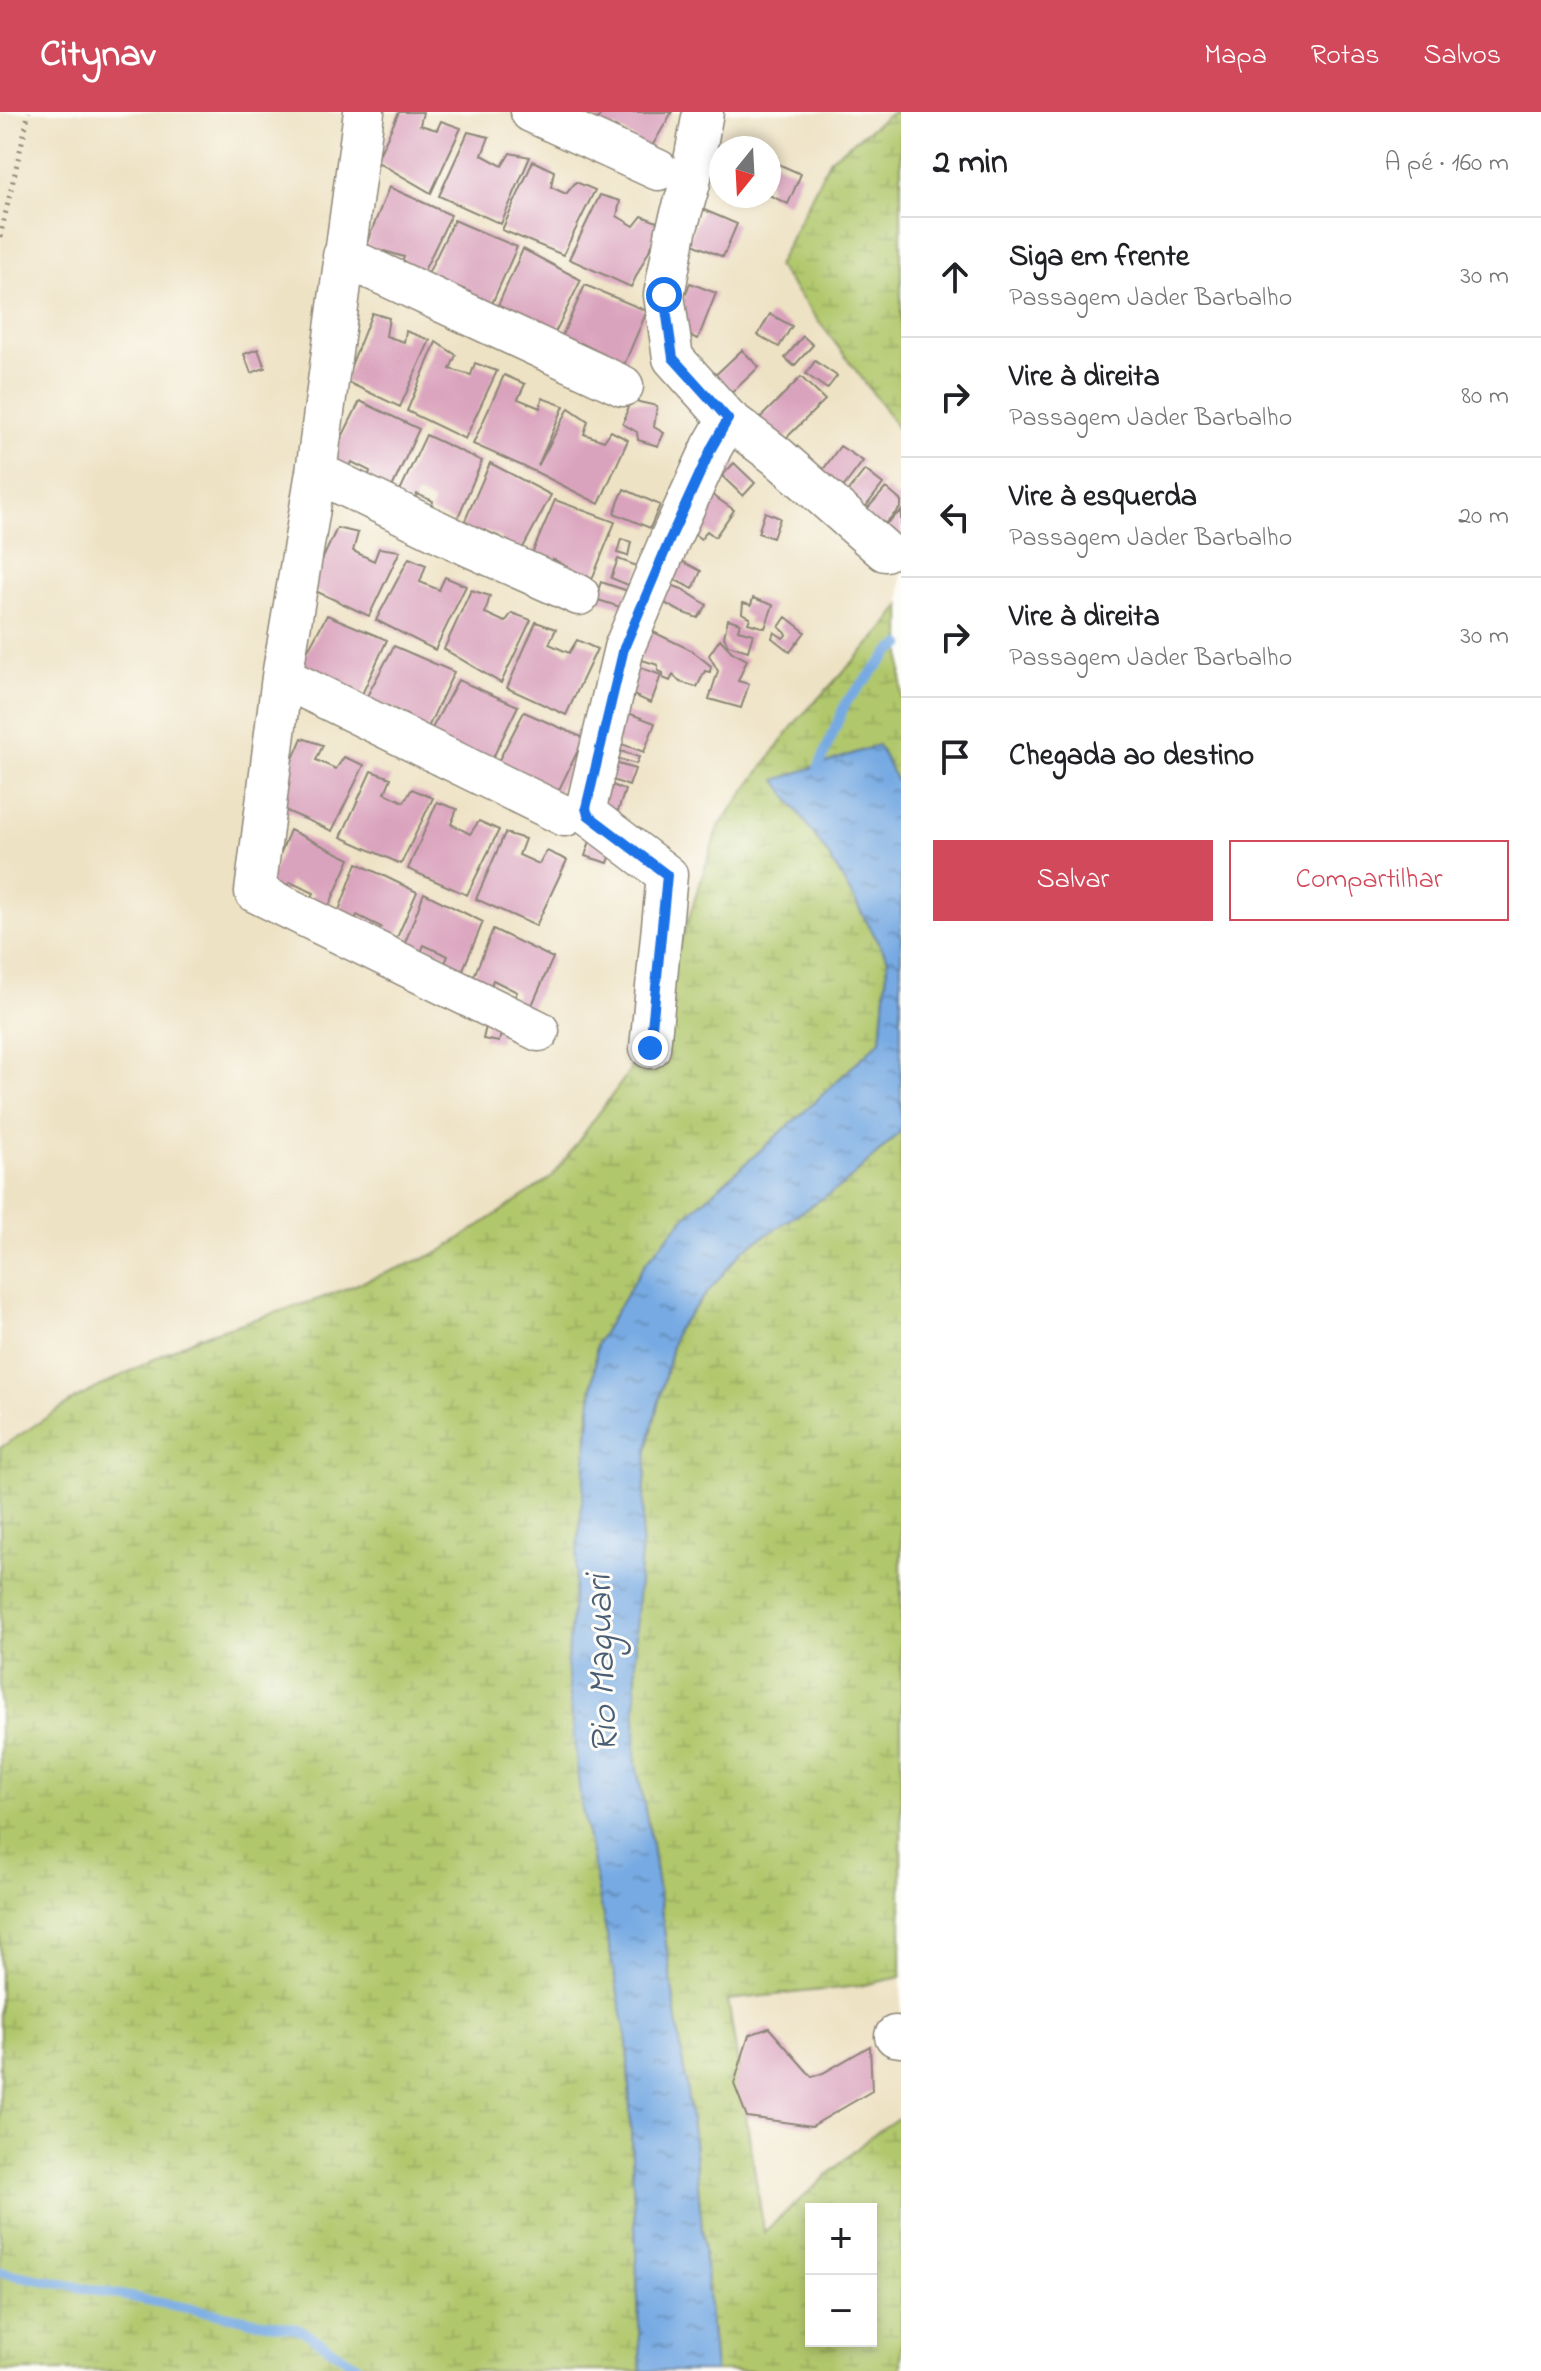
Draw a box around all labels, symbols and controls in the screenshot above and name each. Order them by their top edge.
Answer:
text: Citynav [40,28,156,84]
text: Mapa [1204,36,1267,77]
text: Rotas [1311,36,1380,77]
text: Salvos [1424,36,1501,77]
north arrow [709,136,781,208]
text: 2 min [933,139,1008,189]
text: A pé · 160 m [1385,145,1509,183]
text: Siga em frente [1009,236,1189,280]
icon: ahead [933,255,977,299]
text: 30 m [1460,258,1509,296]
route start [646,277,682,313]
text: Passagem Jader Barbalho [1009,280,1292,318]
text: Vire à direita [1009,356,1160,400]
icon: right [933,375,977,419]
text: 80 m [1461,378,1509,416]
text: Passagem Jader Barbalho [1009,400,1292,438]
text: Vire à esquerda [1009,476,1197,520]
icon: left [933,495,977,539]
text: 20 m [1458,498,1509,536]
text: Passagem Jader Barbalho [1009,520,1292,558]
text: Vire à direita [1009,596,1160,640]
icon: right [933,615,977,659]
text: 30 m [1460,618,1509,656]
text: Passagem Jader Barbalho [1009,640,1292,678]
icon: arrive [933,735,977,779]
text: Chegada ao destino [1009,735,1254,779]
button: Salvar [933,840,1213,921]
button: Compartilhar [1229,840,1509,921]
route end [632,1030,668,1066]
water label: Rio Maguari [573,1571,635,1754]
map controls [805,2203,877,2347]
button: + [805,2203,877,2275]
button: − [805,2275,877,2347]

